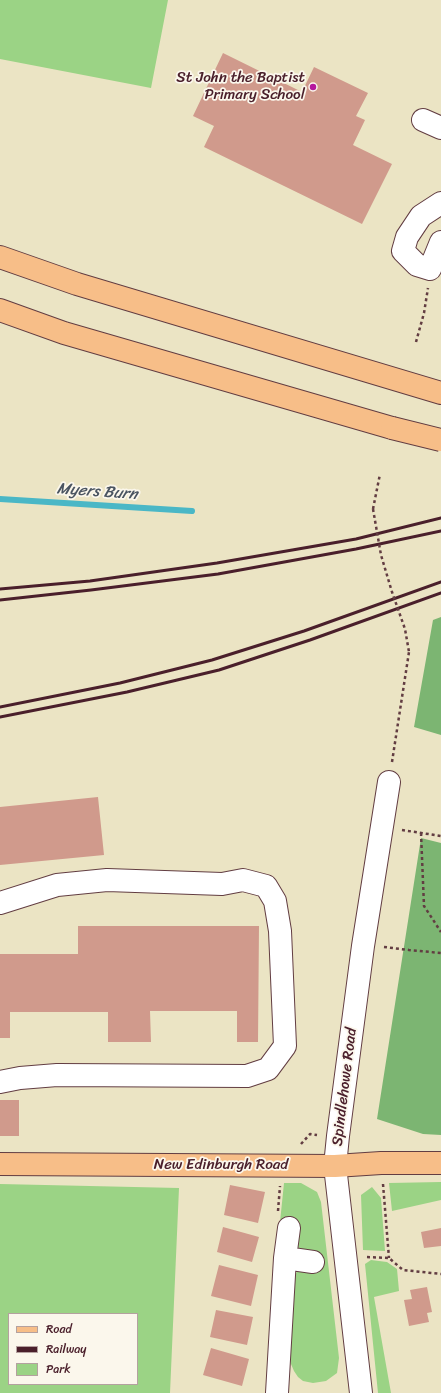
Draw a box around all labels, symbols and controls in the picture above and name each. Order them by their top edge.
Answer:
place label: St John the Baptist Primary School [176,69,305,104]
marker: St John the Baptist Primary School [308,82,318,92]
water label: Myers Burn [56,480,138,504]
street label: Spindlehowe Road [329,1027,361,1147]
street label: New Edinburgh Road [154,1156,288,1174]
legend [8,1313,138,1385]
text: Road [46,1318,72,1340]
text: Railway [46,1338,87,1360]
text: Park [46,1358,71,1380]

